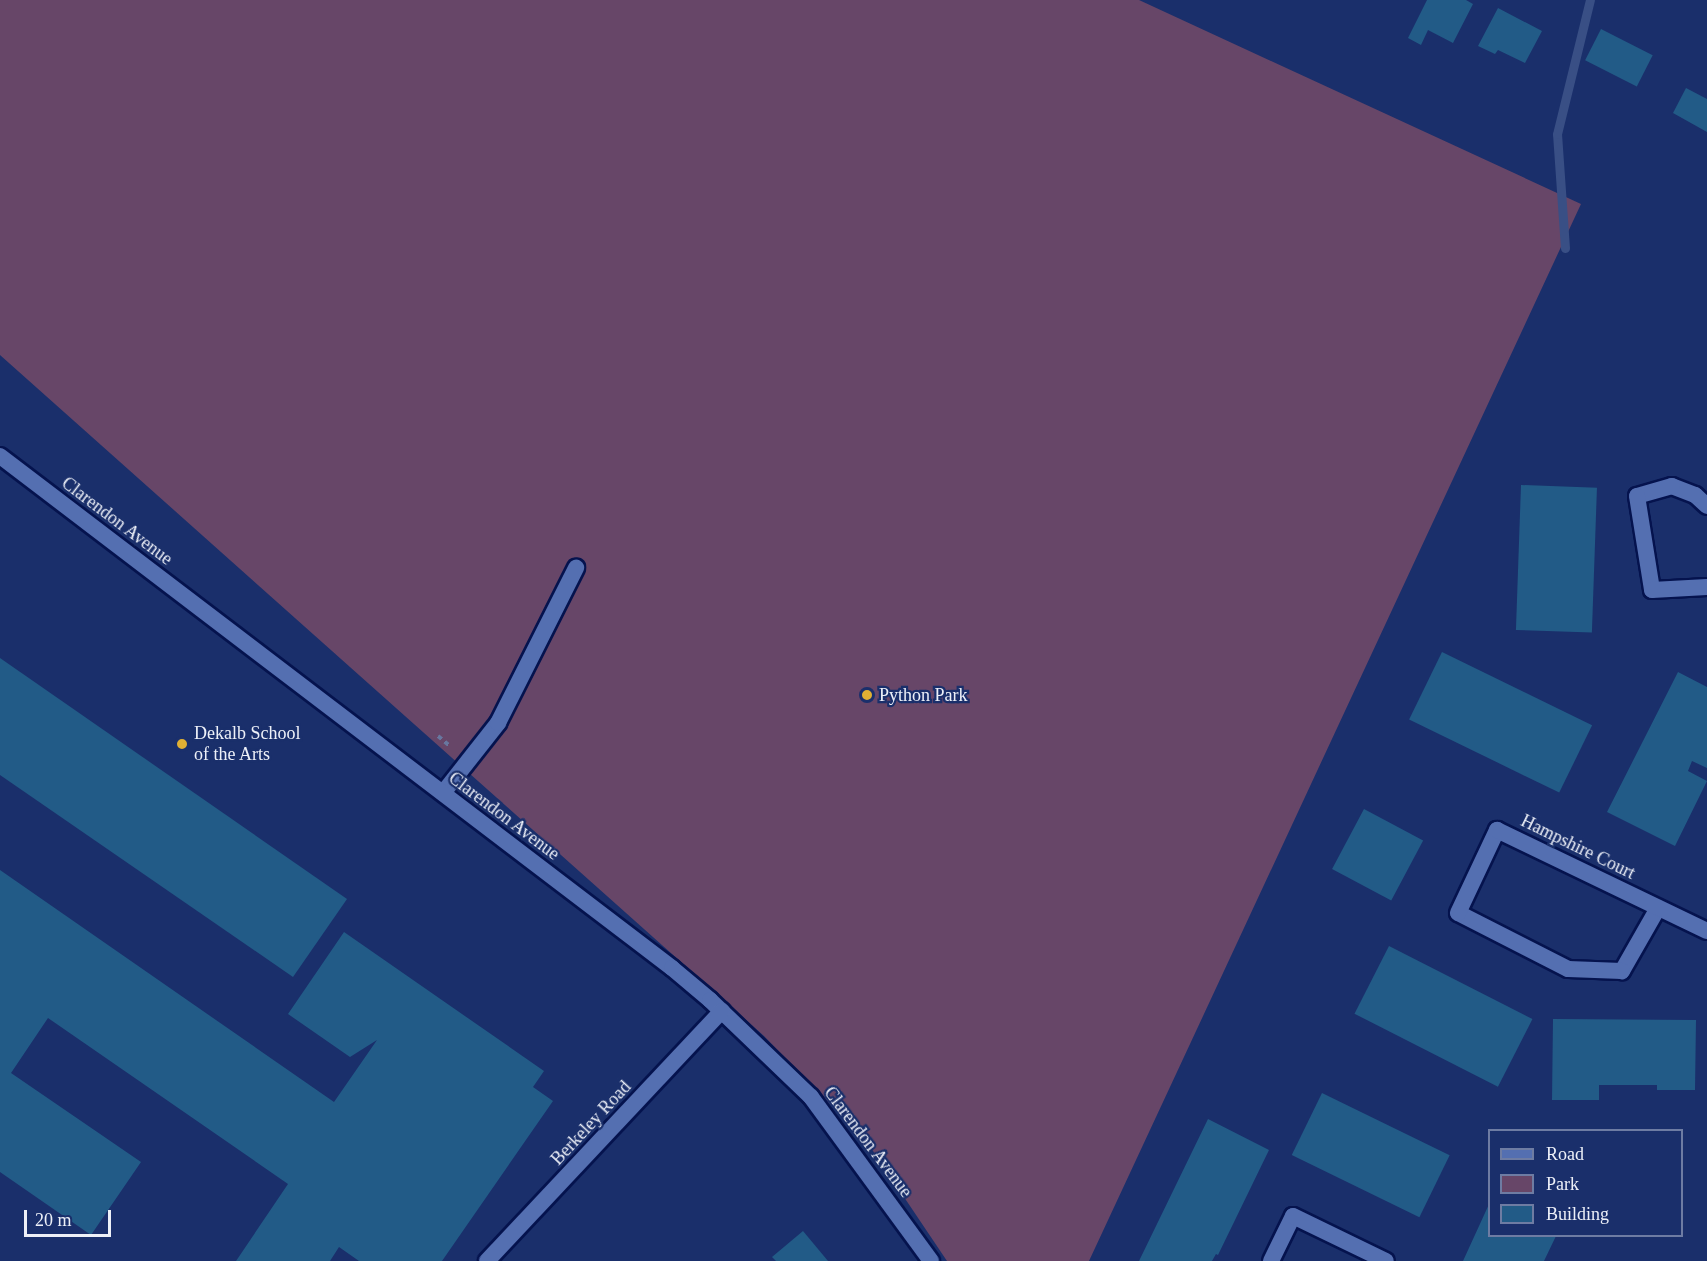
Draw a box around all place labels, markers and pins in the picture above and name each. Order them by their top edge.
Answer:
place label: Python Park [879,684,968,706]
marker: Python Park [860,688,874,702]
place label: Dekalb School of the Arts [194,723,300,766]
marker: Dekalb School of the Arts [175,737,189,751]

